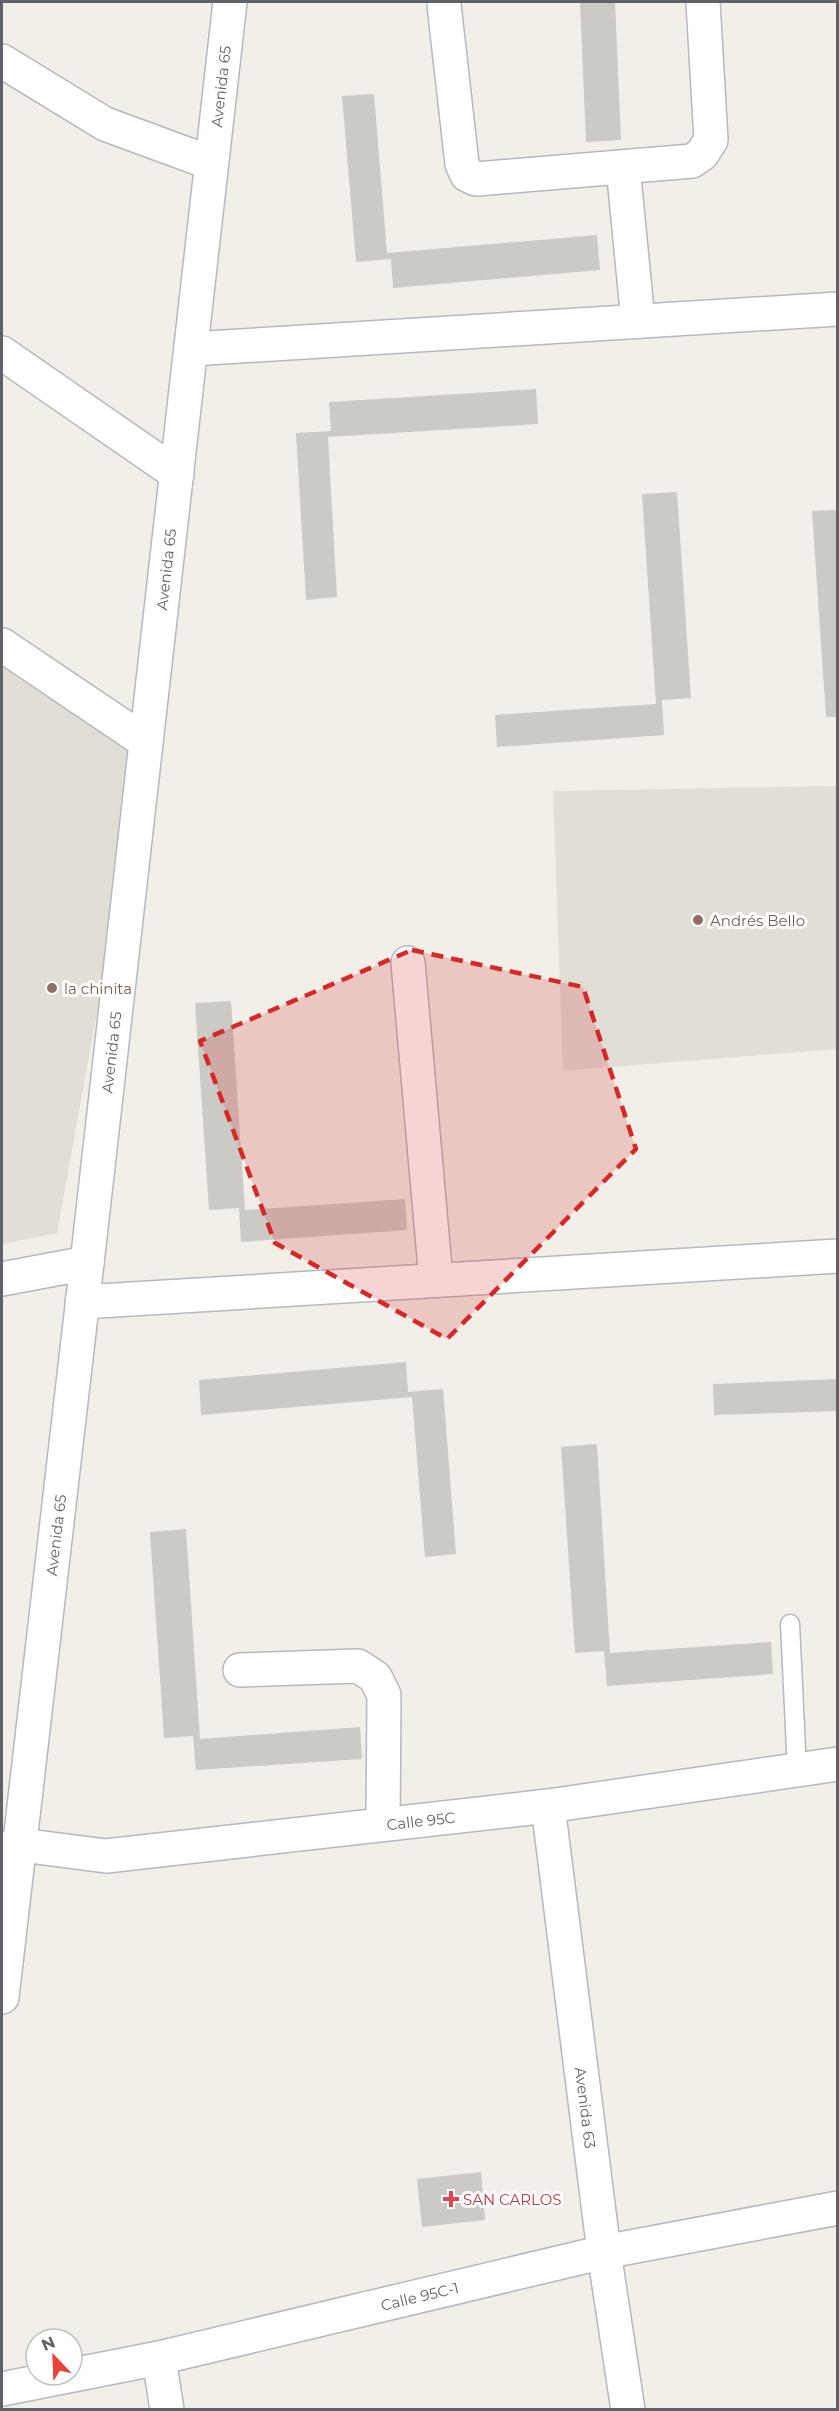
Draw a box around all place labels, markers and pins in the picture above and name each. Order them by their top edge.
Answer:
place label: Andrés Bello [710,911,805,930]
marker: Andrés Bello [691,913,705,927]
place label: la chinita [64,979,132,998]
marker: la chinita [45,981,59,995]
place label: SAN CARLOS [463,2190,562,2209]
marker: SAN CARLOS [444,2192,458,2206]

